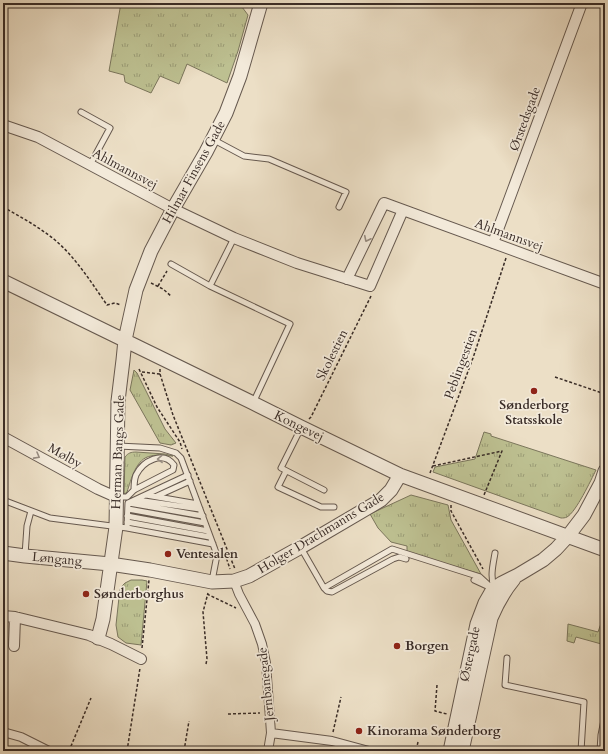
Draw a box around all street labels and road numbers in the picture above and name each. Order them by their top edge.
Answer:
street label: Ørstedsgade [505,84,545,154]
street label: Hilmar Finsens Gade [158,117,230,227]
street label: Ahlmannsvej [89,144,161,194]
street label: Ahlmannsvej [472,214,546,256]
street label: Skolestien [312,326,352,384]
street label: Peblingestien [440,326,482,402]
street label: Herman Bangs Gade [107,394,129,510]
street label: Kongevej [271,406,327,446]
street label: Mølby [45,439,86,473]
street label: Holger Drachmanns Gade [254,488,388,578]
street label: Løngang [31,548,83,570]
street label: Østergade [455,625,485,683]
street label: Jernbanegade [253,646,279,724]

